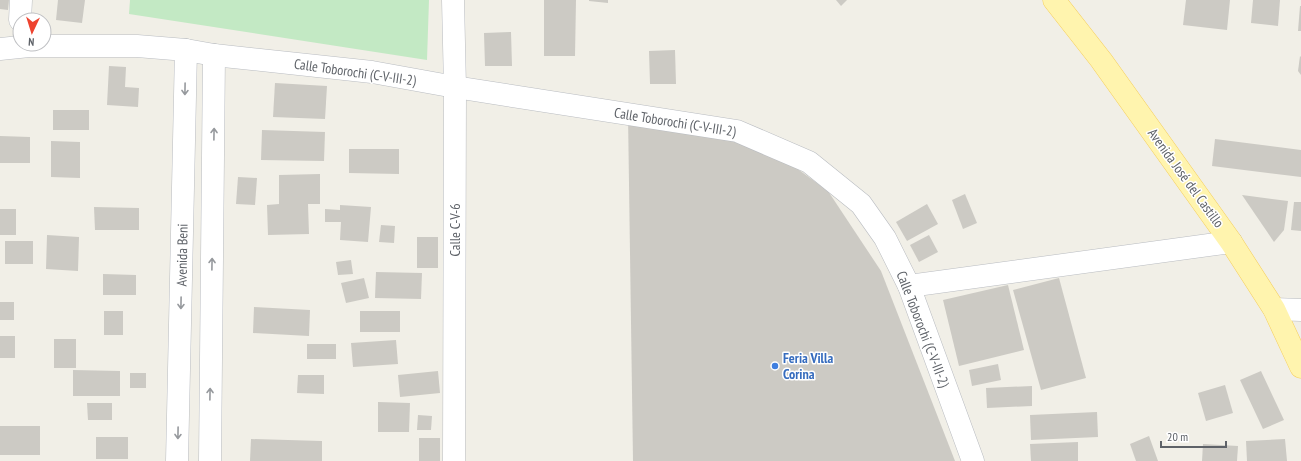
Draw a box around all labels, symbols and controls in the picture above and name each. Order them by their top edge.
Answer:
north arrow [12,12,52,52]
text: N [28,35,35,49]
street label: Calle Toborochi (C-V-III-2) [293,55,418,90]
one-way arrow [181,82,189,95]
street label: Calle Toborochi (C-V-III-2) [613,103,738,141]
street label: Avenida José del Castillo [1144,125,1228,231]
one-way arrow [210,128,217,141]
street label: Calle C-V-6 [446,204,464,256]
street label: Avenida Beni [172,223,192,287]
one-way arrow [208,258,216,271]
street label: Calle Toborochi (C-V-III-2) [893,268,954,390]
one-way arrow [177,296,184,309]
place label: Feria Villa Corina [783,349,833,383]
marker: Feria Villa Corina [770,361,780,371]
one-way arrow [207,388,214,401]
scale bar [1161,423,1226,449]
one-way arrow [174,426,182,439]
text: 20 m [1167,429,1188,444]

